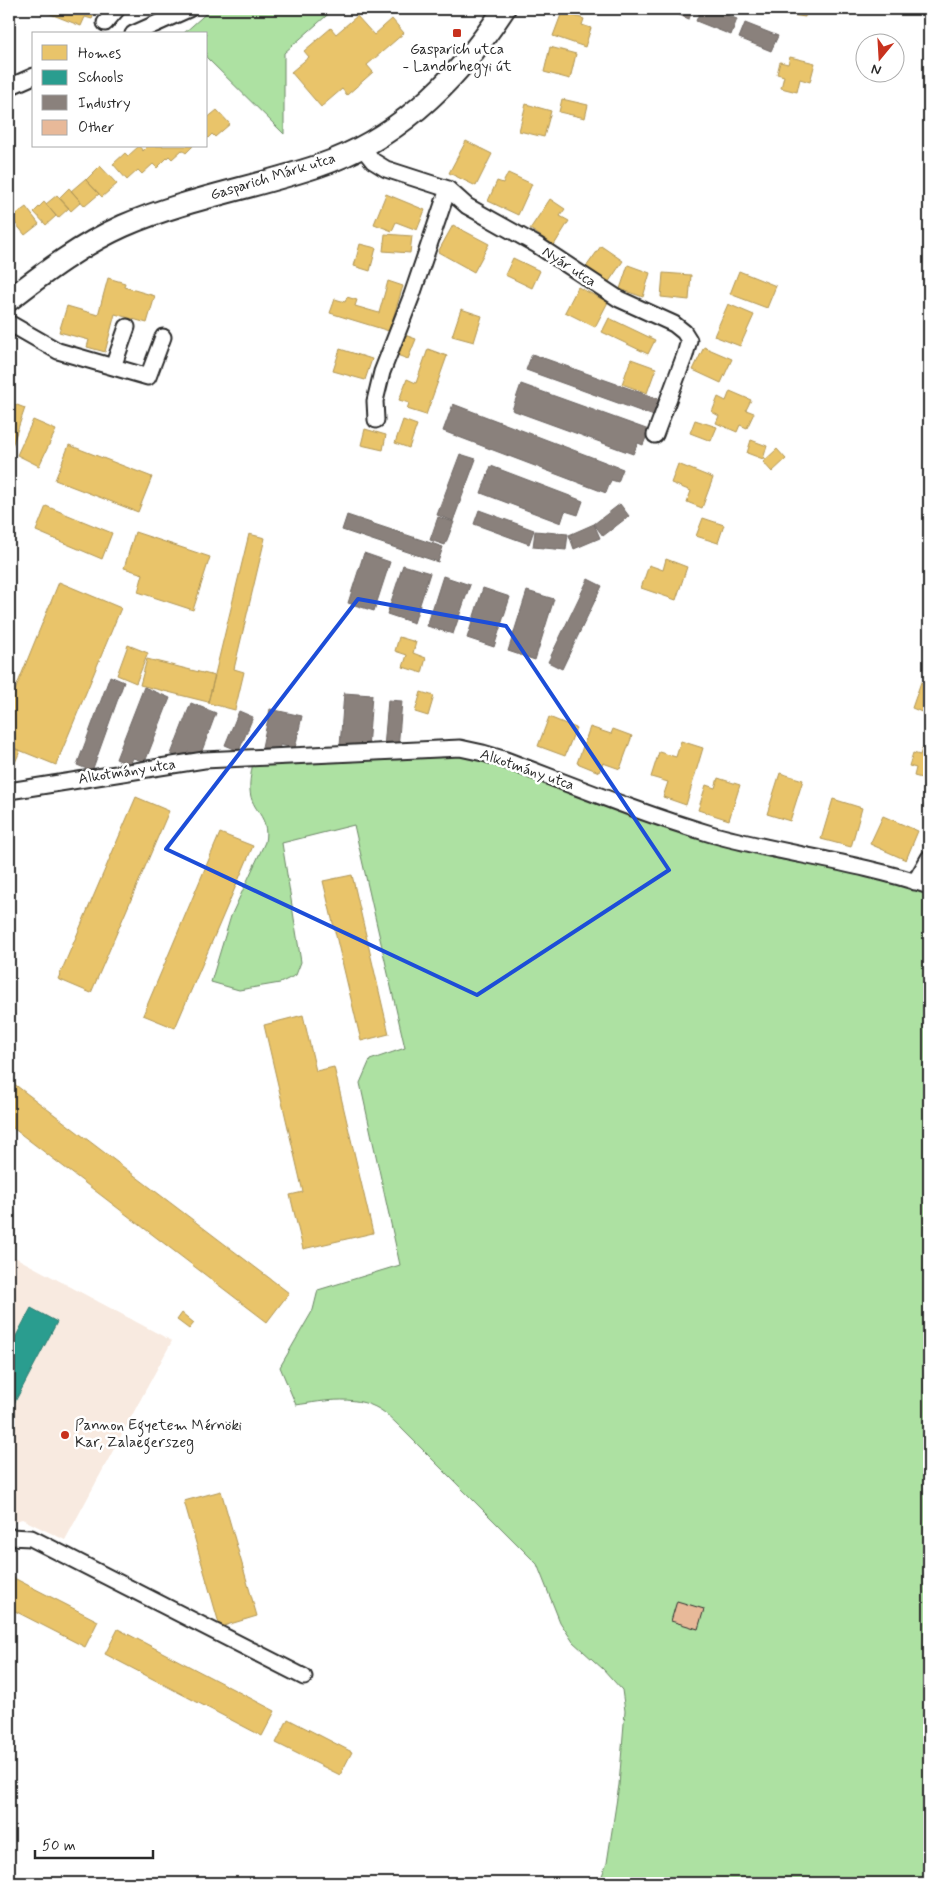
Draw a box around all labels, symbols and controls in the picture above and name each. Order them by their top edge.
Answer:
marker: Gasparich utca - Landorhegyi út [451,27,463,39]
legend [32,32,208,148]
north arrow [856,32,906,82]
place label: Gasparich utca - Landorhegyi út [402,40,512,78]
text: Homes [78,44,121,64]
text: N [869,59,884,79]
text: Schools [78,68,124,88]
text: Industry [78,94,131,114]
text: Other [78,118,114,138]
street label: Gasparich Márk utca [208,148,338,206]
street label: Nyár utca [538,242,600,292]
street label: Alkotmány utca [477,745,577,795]
street label: Alkotmány utca [77,754,177,790]
place label: Pannon Egyetem Mérnöki Kar, Zalaegerszeg [75,1416,242,1454]
marker: Pannon Egyetem Mérnöki Kar, Zalaegerszeg [59,1429,71,1441]
scale bar [35,1827,152,1859]
text: 50 m [42,1836,76,1856]

